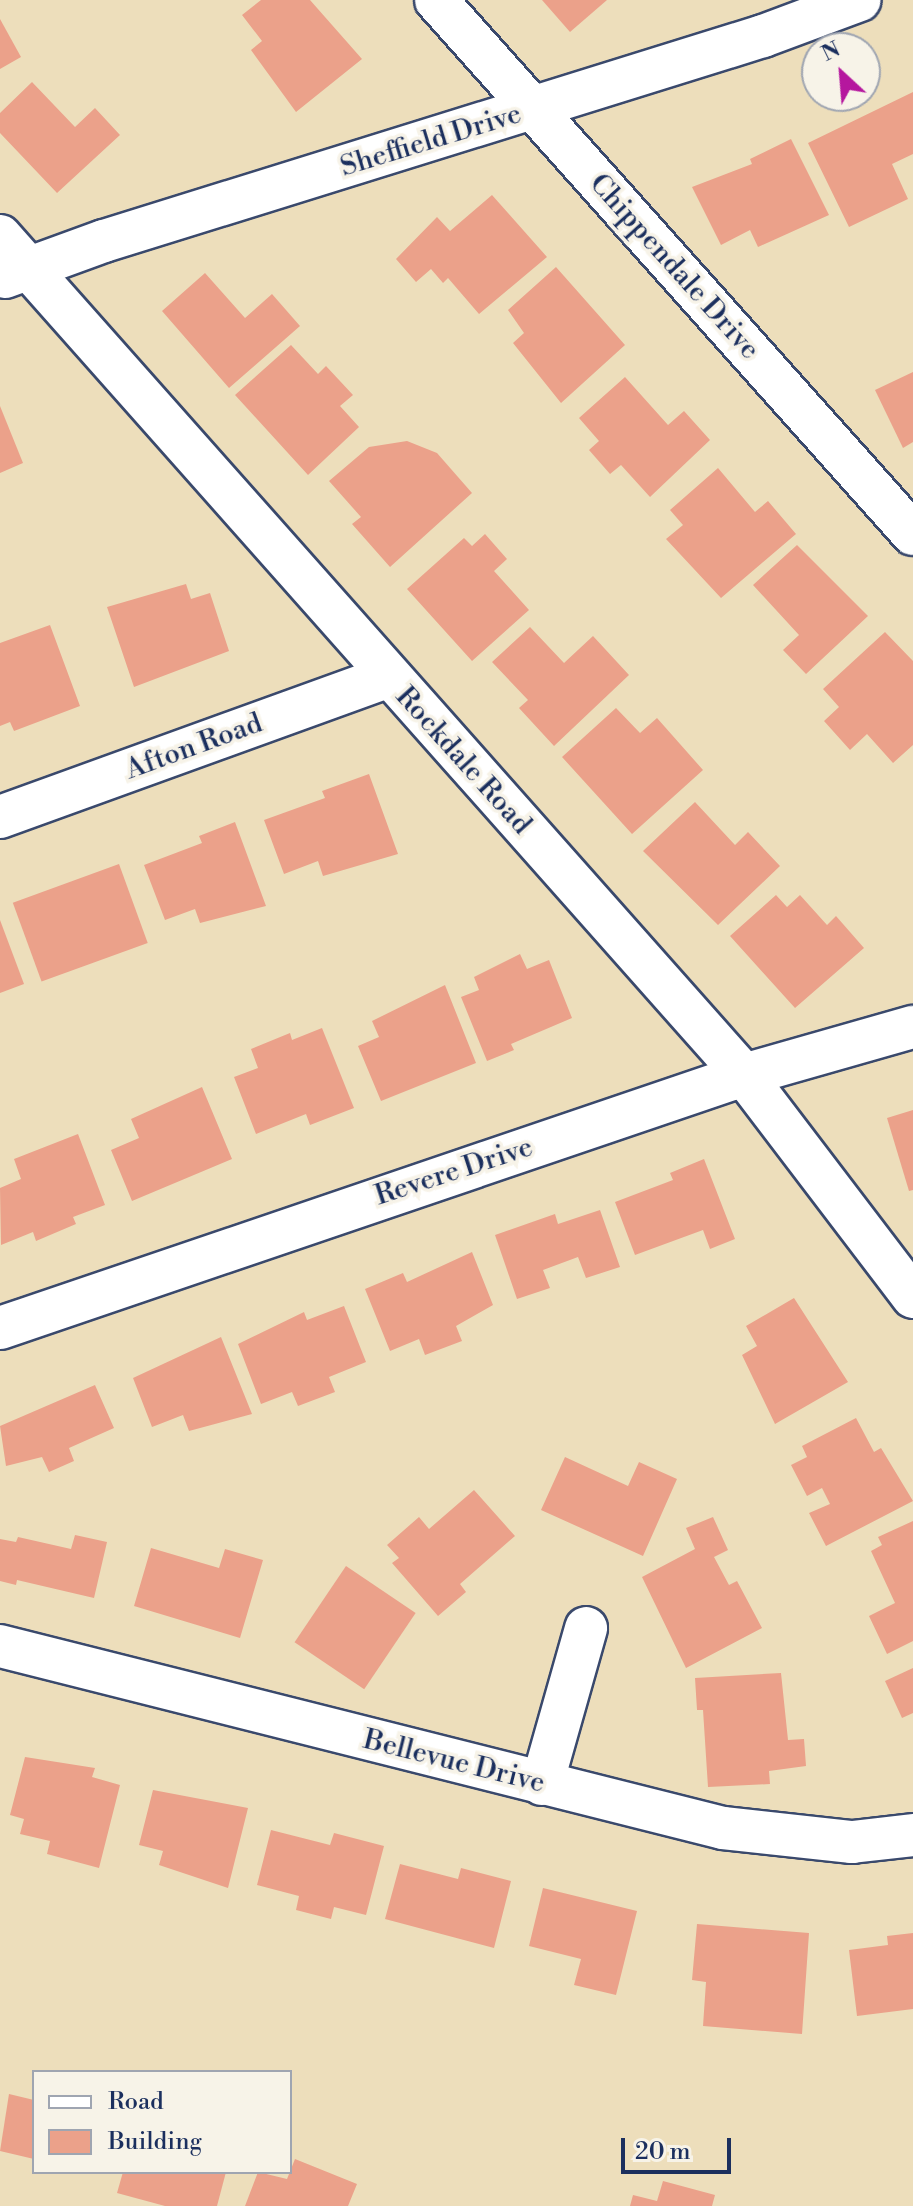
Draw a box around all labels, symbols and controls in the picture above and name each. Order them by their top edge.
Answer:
north arrow [801,32,881,112]
text: N [817,36,845,68]
street label: Sheffield Drive [336,98,526,184]
street label: Chippendale Drive [582,167,766,367]
street label: Rockdale Road [388,680,538,842]
street label: Afton Road [121,707,267,787]
street label: Revere Drive [371,1131,537,1213]
street label: Bellevue Drive [360,1723,548,1801]
legend [32,2070,292,2174]
text: Road [108,2087,164,2117]
scale bar [625,2122,735,2172]
text: Building [108,2127,202,2157]
text: 20 m [635,2137,691,2167]

